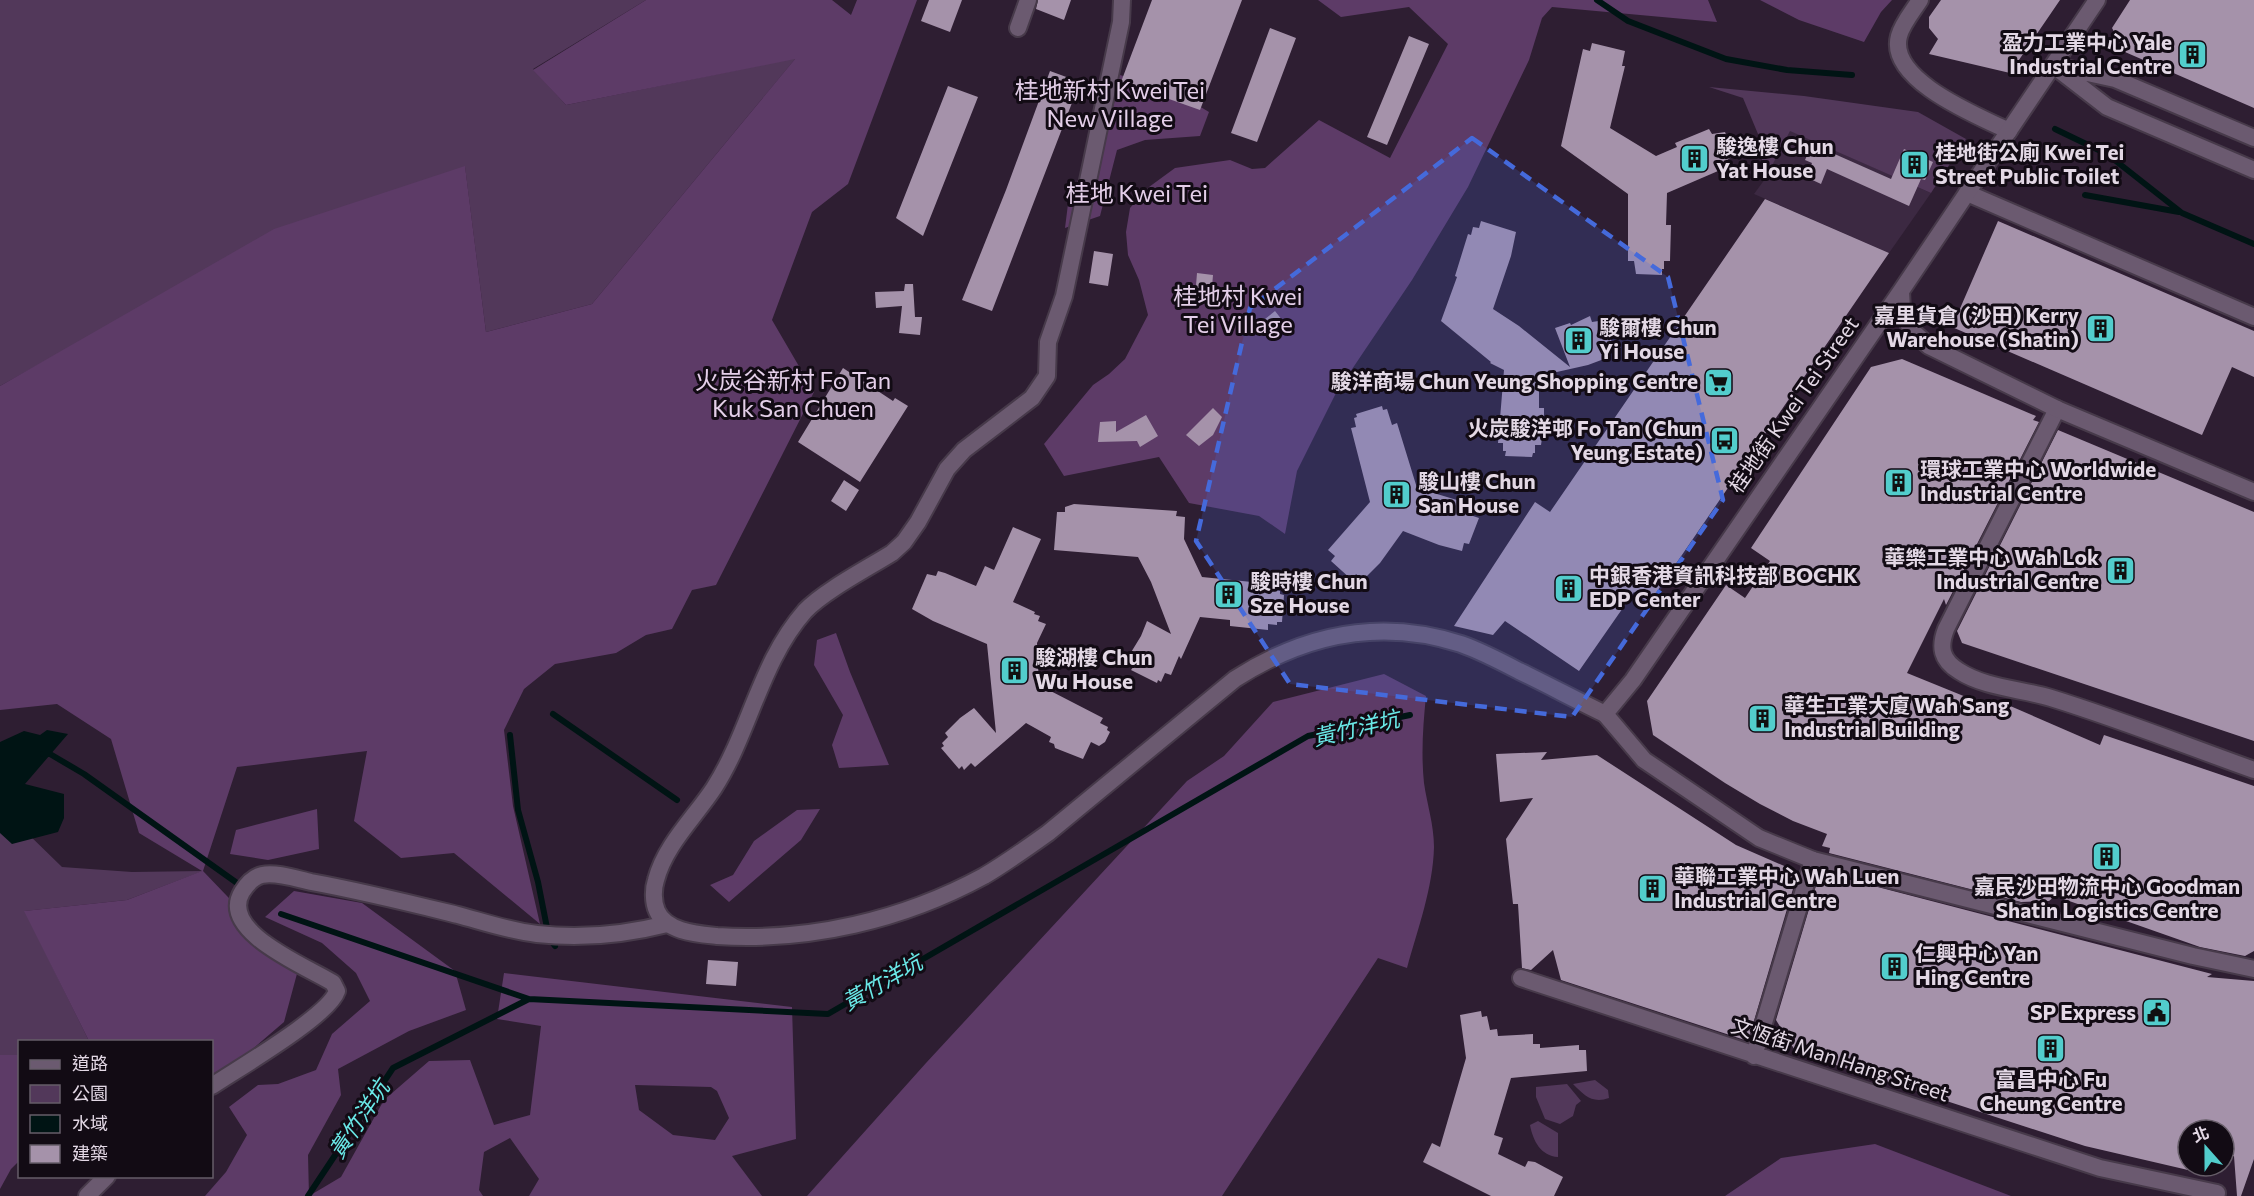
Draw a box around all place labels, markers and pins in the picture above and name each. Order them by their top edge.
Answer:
place label: 盈力工業中心 Yale Industrial Centre [2002,29,2172,78]
building icon: 盈力工業中心 Yale Industrial Centre [2177,39,2209,71]
place label: 駿逸樓 Chun Yat House [1716,133,1834,182]
place label: 桂地街公廁 Kwei Tei Street Public Toilet [1935,139,2124,188]
building icon: 駿逸樓 Chun Yat House [1679,143,1711,175]
building icon: 桂地街公廁 Kwei Tei Street Public Toilet [1898,149,1930,181]
place label: 嘉里貨倉 (沙田) Kerry Warehouse (Shatin) [1874,302,2079,351]
building icon: 嘉里貨倉 (沙田) Kerry Warehouse (Shatin) [2084,312,2116,344]
place label: 駿爾樓 Chun Yi House [1599,314,1717,363]
building icon: 駿爾樓 Chun Yi House [1562,324,1594,356]
supermarket icon: 駿洋商場 Chun Yeung Shopping Centre [1703,366,1735,398]
place label: 駿洋商場 Chun Yeung Shopping Centre [1331,368,1698,393]
place label: 火炭駿洋邨 Fo Tan (Chun Yeung Estate) [1468,415,1703,464]
bus stop icon: 火炭駿洋邨 Fo Tan (Chun Yeung Estate) [1708,425,1740,457]
place label: 環球工業中心 Worldwide Industrial Centre [1920,456,2156,505]
building icon: 環球工業中心 Worldwide Industrial Centre [1883,466,1915,498]
place label: 駿山樓 Chun San House [1418,468,1536,517]
building icon: 駿山樓 Chun San House [1381,478,1413,510]
place label: 華樂工業中心 Wah Lok Industrial Centre [1884,544,2099,593]
building icon: 華樂工業中心 Wah Lok Industrial Centre [2104,554,2136,586]
place label: 中銀香港資訊科技部 BOCHK EDP Center [1589,562,1858,611]
place label: 駿時樓 Chun Sze House [1250,568,1368,617]
building icon: 中銀香港資訊科技部 BOCHK EDP Center [1552,572,1584,604]
building icon: 駿時樓 Chun Sze House [1213,578,1245,610]
place label: 駿湖樓 Chun Wu House [1035,644,1153,693]
building icon: 駿湖樓 Chun Wu House [998,654,1030,686]
place label: 華生工業大廈 Wah Sang Industrial Building [1784,692,2010,741]
building icon: 華生工業大廈 Wah Sang Industrial Building [1747,702,1779,734]
building icon: 嘉民沙田物流中心 Goodman Shatin Logistics Centre [2091,840,2123,872]
place label: 華聯工業中心 Wah Luen Industrial Centre [1674,863,1899,912]
building icon: 華聯工業中心 Wah Luen Industrial Centre [1637,873,1669,905]
place label: 嘉民沙田物流中心 Goodman Shatin Logistics Centre [1974,873,2240,922]
place label: 仁興中心 Yan Hing Centre [1915,940,2038,989]
building icon: 仁興中心 Yan Hing Centre [1878,950,1910,982]
public building icon: SP Express [2141,997,2173,1029]
place label: SP Express [2030,999,2136,1024]
building icon: 富昌中心 Fu Cheung Centre [2035,1033,2067,1065]
place label: 富昌中心 Fu Cheung Centre [1979,1066,2123,1115]

